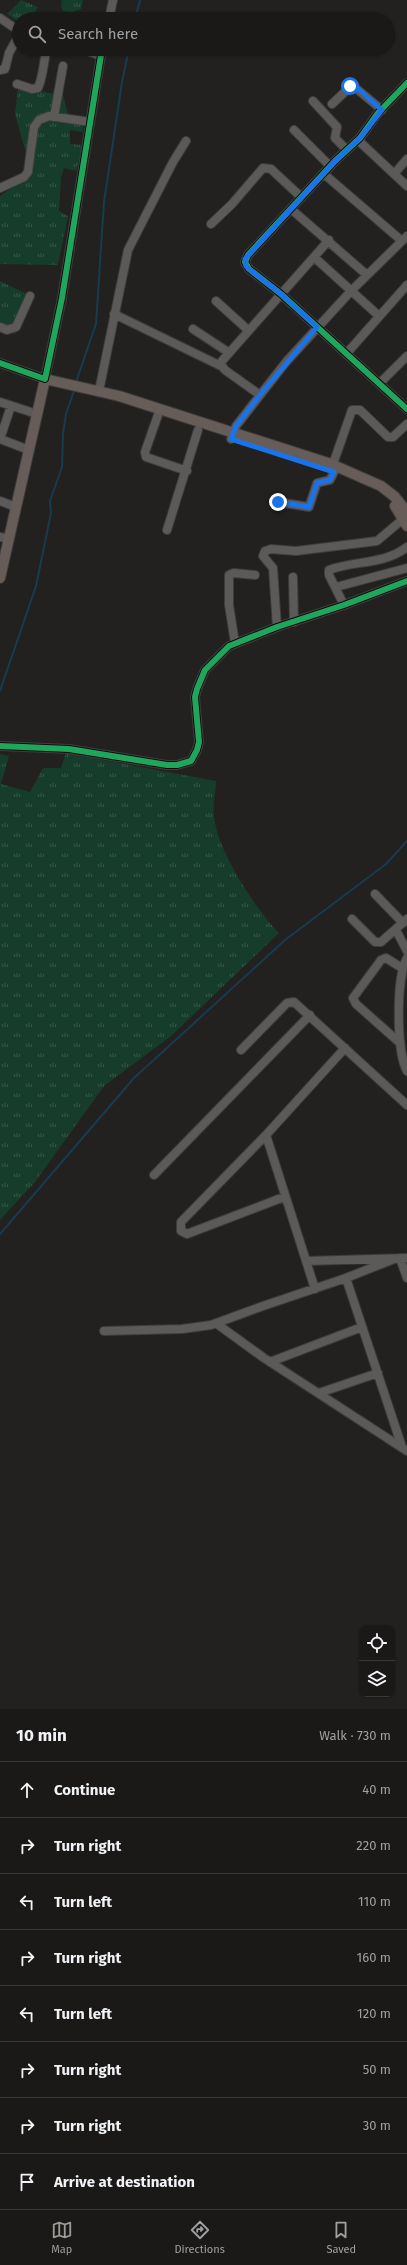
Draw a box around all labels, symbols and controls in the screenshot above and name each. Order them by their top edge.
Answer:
search box [12,12,395,56]
icon: search [26,23,48,45]
text: Search here [58,25,138,43]
route start [341,77,359,95]
route end [269,493,287,511]
map controls [359,1625,395,1697]
button: locate [359,1625,395,1661]
button: layers [359,1661,395,1697]
text: 10 min [16,1725,67,1746]
text: Walk · 730 m [319,1728,391,1743]
icon: ahead [16,1779,38,1801]
text: Continue [54,1781,115,1799]
text: 40 m [362,1782,391,1797]
icon: right [16,1835,38,1857]
text: Turn right [54,1837,121,1855]
text: 220 m [356,1838,391,1853]
icon: left [16,1891,38,1913]
text: Turn left [54,1893,112,1911]
text: 110 m [358,1894,391,1909]
icon: right [16,1947,38,1969]
text: Turn right [54,1949,121,1967]
text: 160 m [357,1950,391,1965]
icon: left [16,2003,38,2025]
text: Turn left [54,2005,112,2023]
text: 120 m [357,2006,391,2021]
icon: right [16,2059,38,2081]
text: Turn right [54,2061,121,2079]
text: 50 m [363,2062,391,2077]
icon: right [16,2115,38,2137]
text: Turn right [54,2117,121,2135]
text: 30 m [363,2118,391,2133]
icon: arrive [16,2171,38,2193]
text: Arrive at destination [54,2173,195,2191]
tab: Map [51,2219,73,2256]
tab: Directions [174,2219,225,2256]
tab: Saved [326,2219,356,2256]

